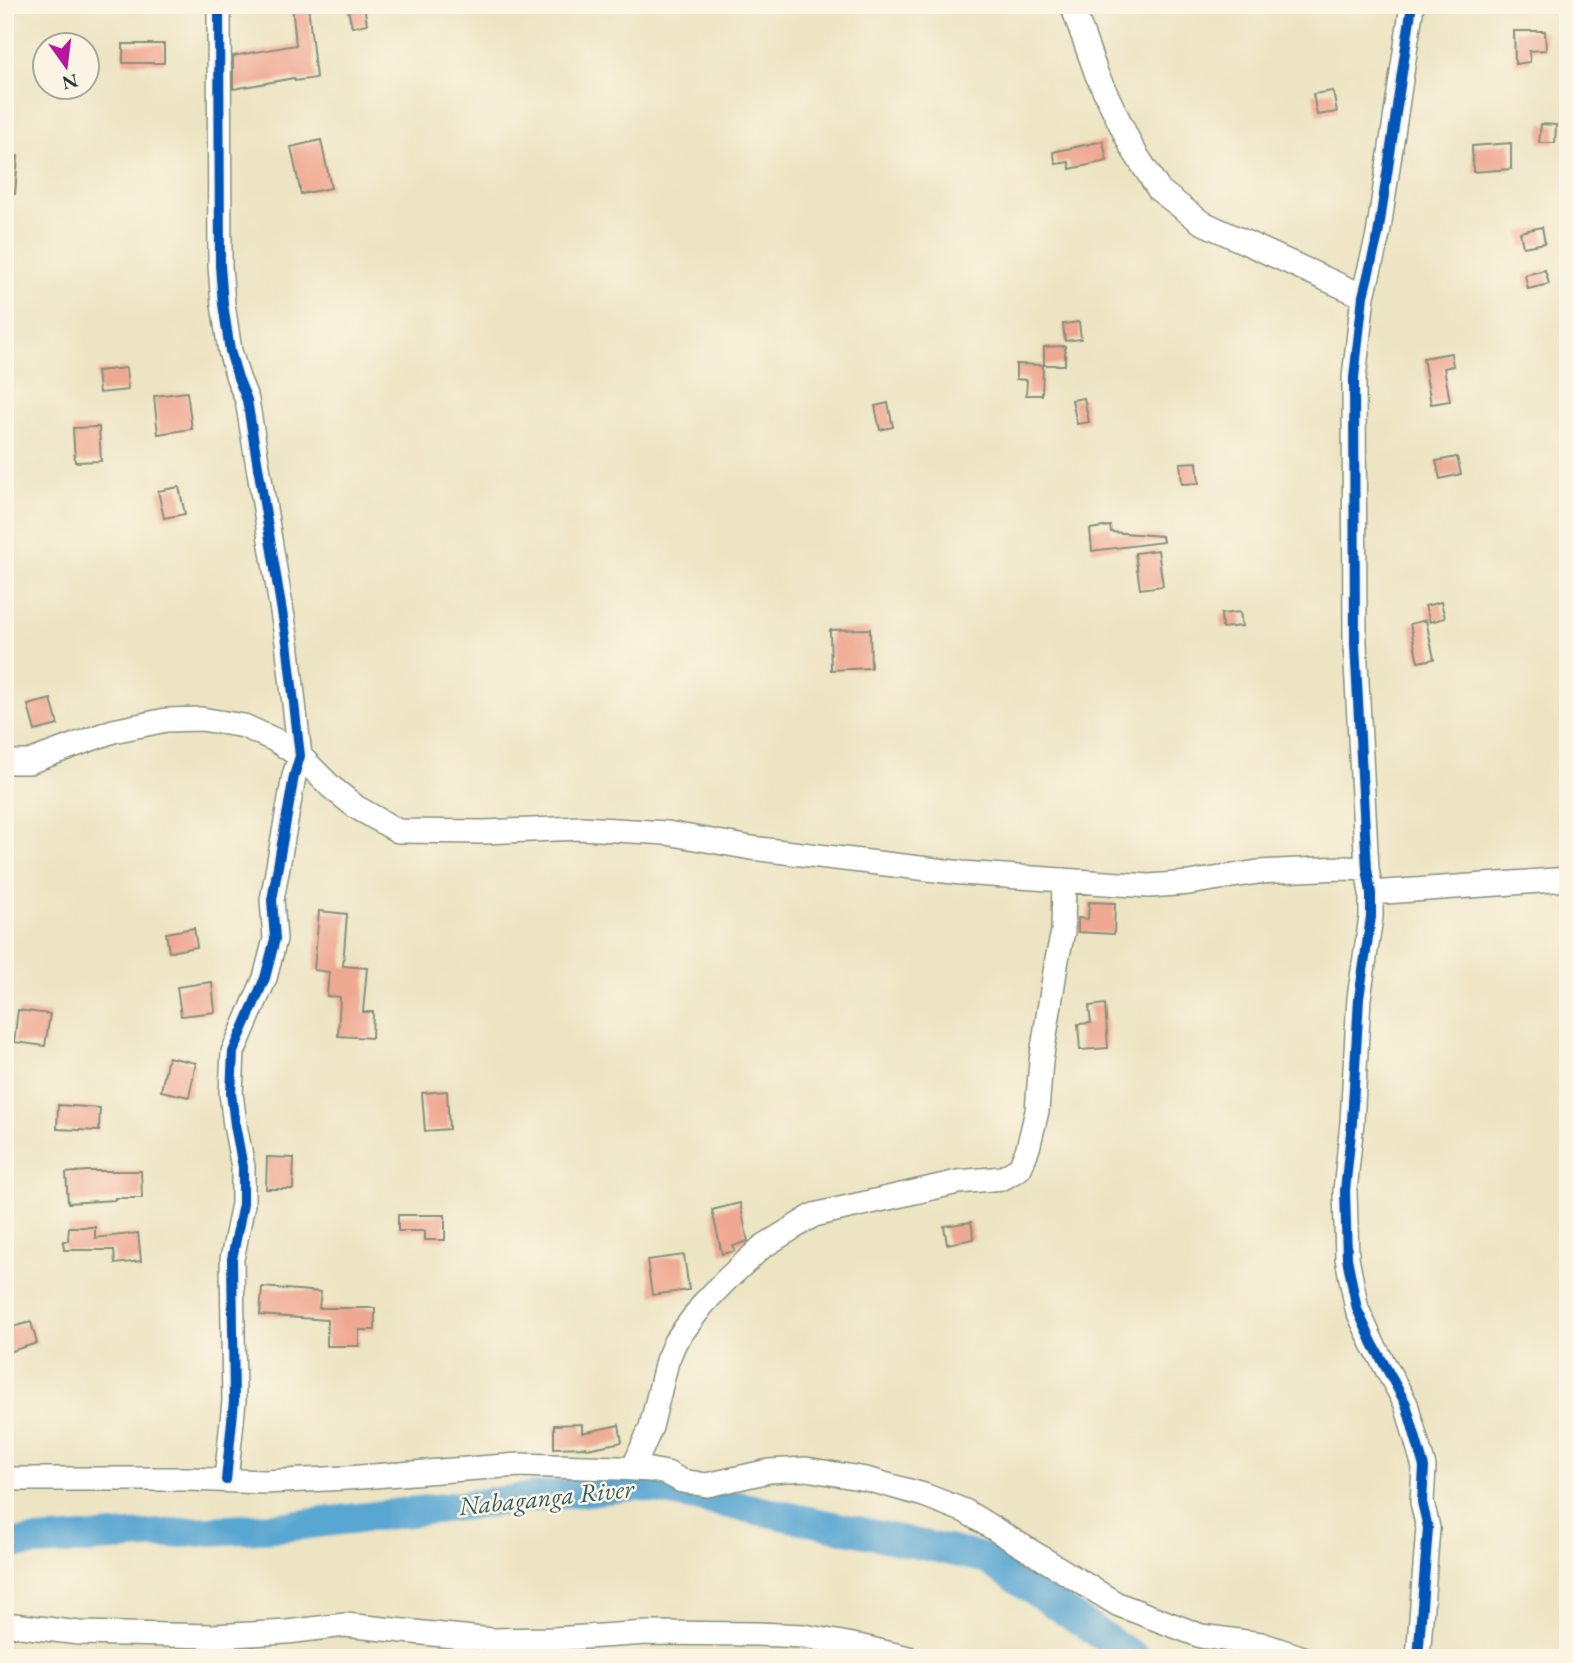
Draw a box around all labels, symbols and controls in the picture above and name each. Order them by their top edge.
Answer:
north arrow [32,32,102,102]
text: N [59,68,80,96]
water label: Nabaganga River [456,1471,636,1523]

